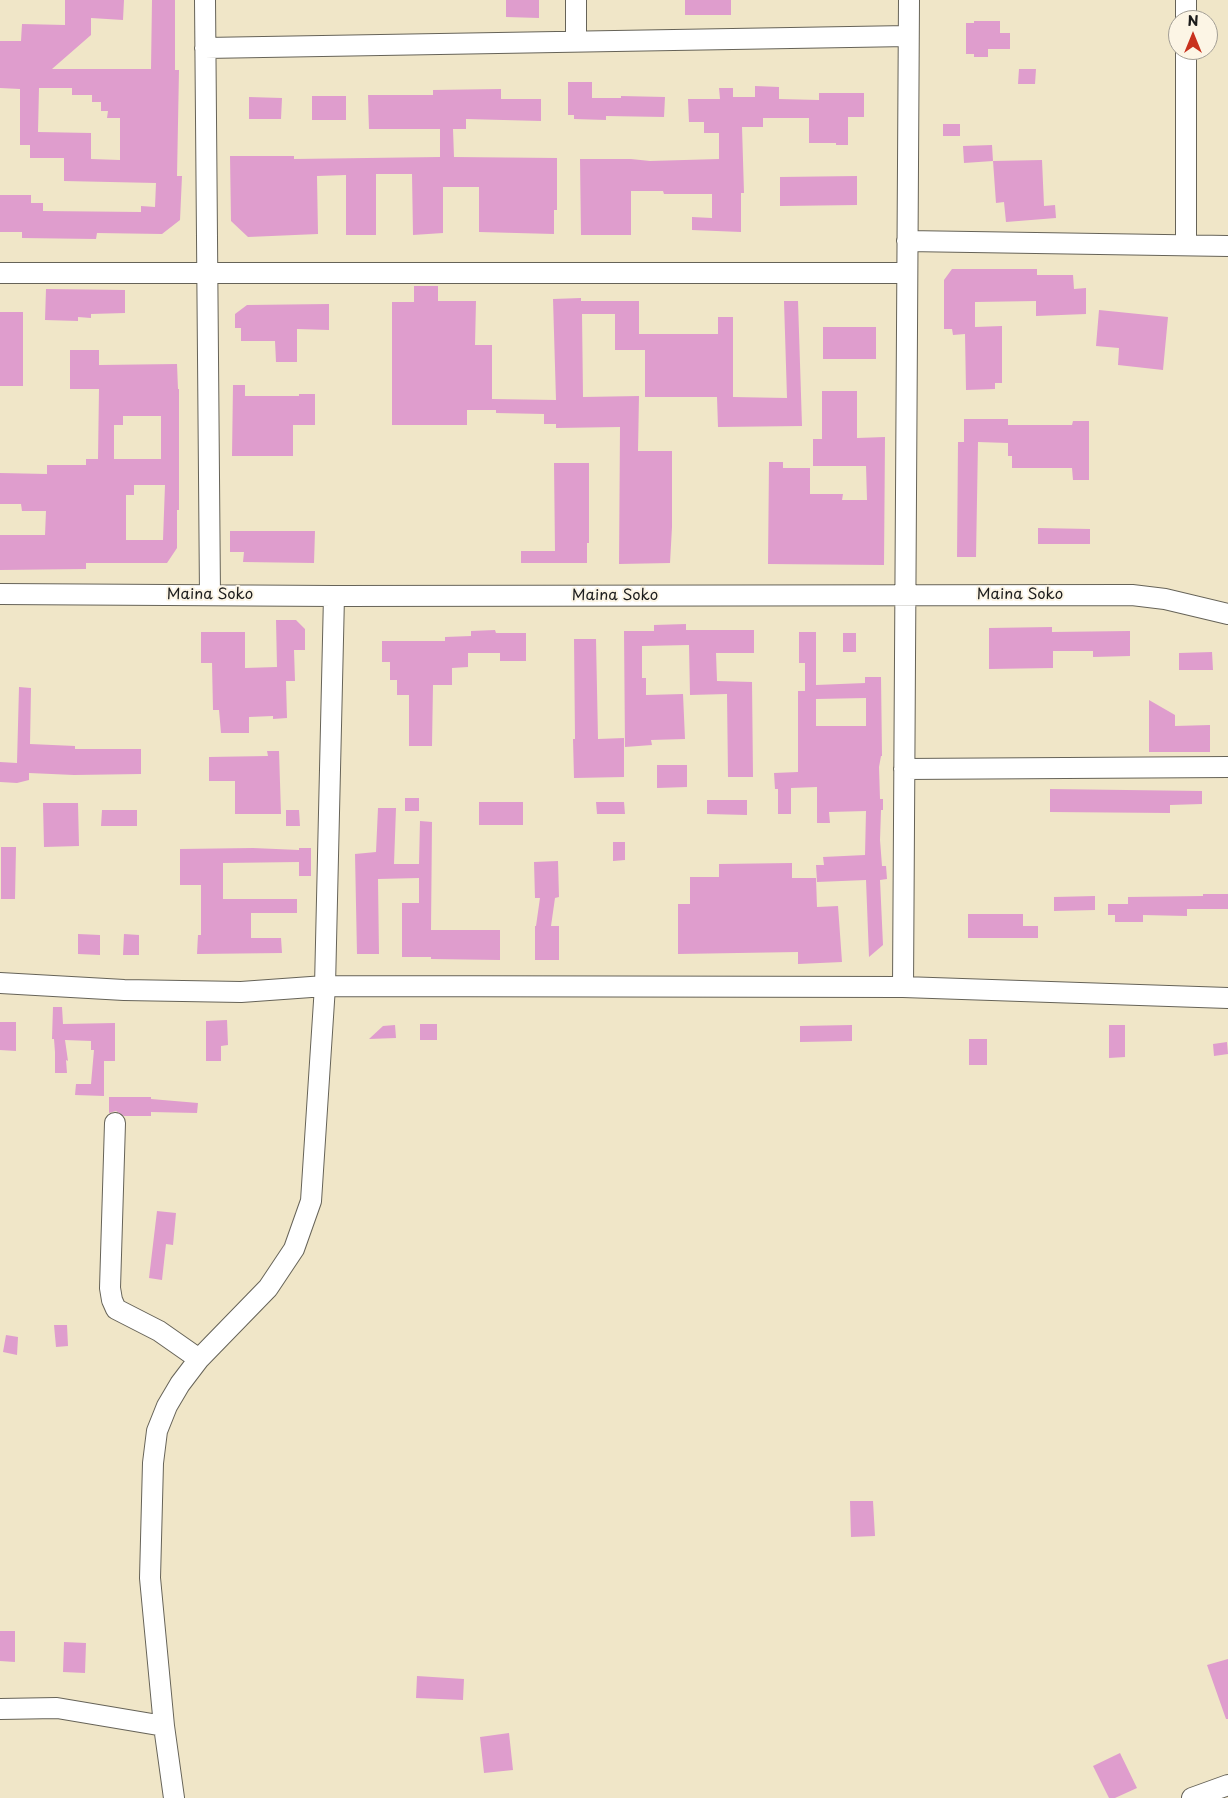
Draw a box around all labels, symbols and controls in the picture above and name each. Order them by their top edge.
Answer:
north arrow [1168,10,1218,60]
text: N [1187,10,1199,31]
street label: Maina Soko [167,586,253,604]
street label: Maina Soko [977,586,1063,604]
street label: Maina Soko [572,587,658,605]

